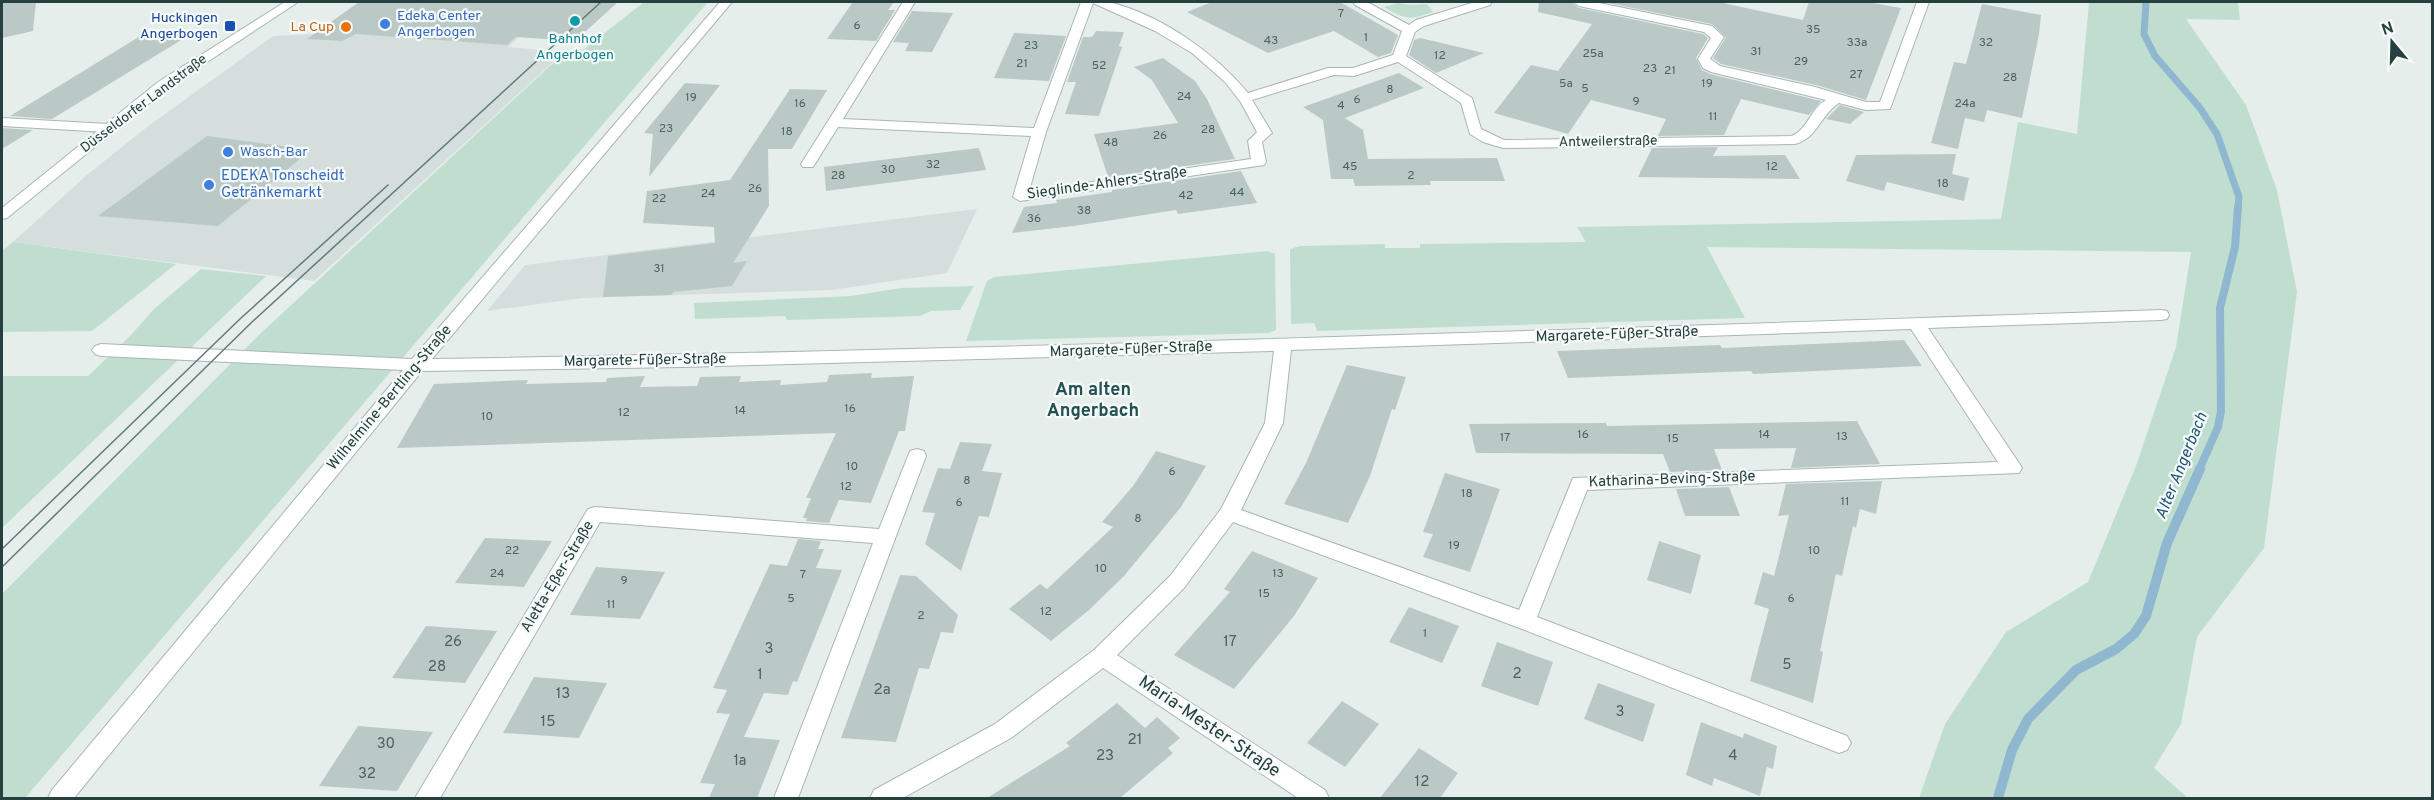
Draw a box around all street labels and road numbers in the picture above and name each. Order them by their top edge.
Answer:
street label: Düsseldorfer Landstraße [77,51,211,157]
street label: Antweilerstraße [1558,133,1658,151]
street label: Sieglinde-Ahlers-Straße [1026,163,1188,205]
street label: Wilhelmine-Bertling-Straße [324,321,456,475]
street label: Margarete-Füßer-Straße [1535,323,1699,347]
street label: Margarete-Füßer-Straße [1049,338,1213,362]
street label: Margarete-Füßer-Straße [563,350,727,372]
street label: Katharina-Beving-Straße [1588,468,1756,492]
street label: Aletta-Eßer-Straße [517,518,599,636]
street label: Maria-Mester-Straße [1134,671,1284,783]

